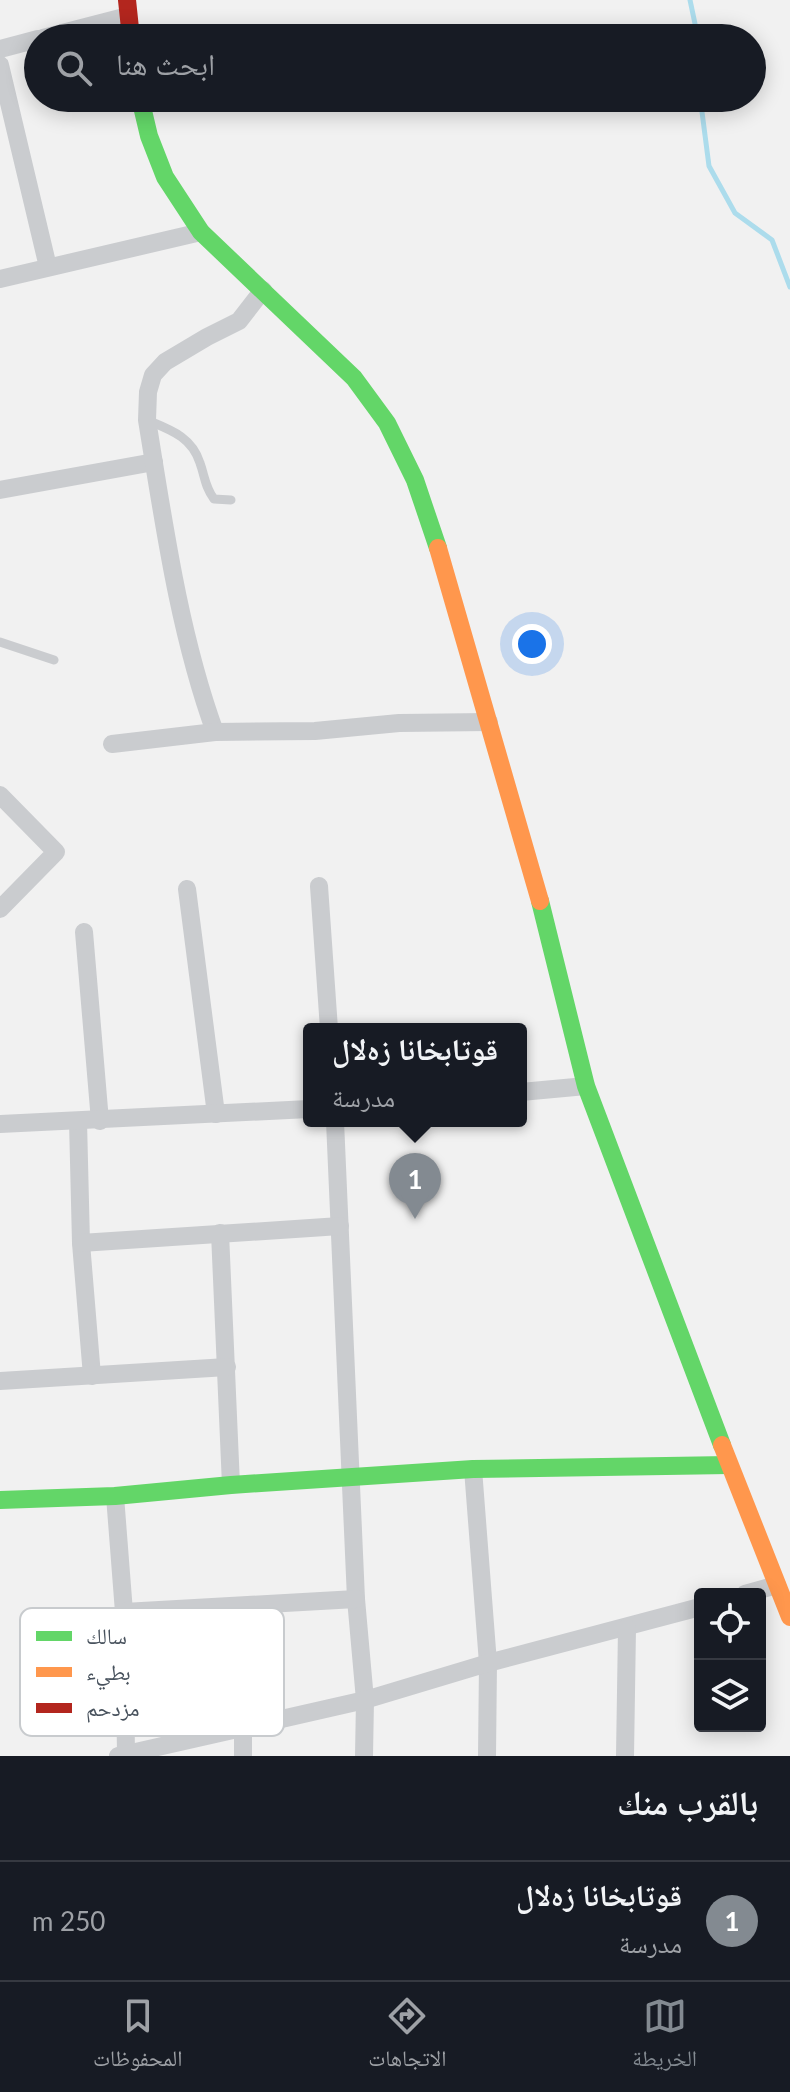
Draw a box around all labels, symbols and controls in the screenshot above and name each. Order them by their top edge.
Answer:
search box [24,24,766,112]
text: ابحث هنا [116,45,215,81]
icon: search [52,46,96,90]
your location [512,624,552,664]
popup [303,1023,527,1127]
text: قوتابخانا زەلال [332,1030,498,1066]
text: مدرسة [332,1081,395,1113]
pin: 1 [389,1153,441,1219]
map controls [694,1588,766,1732]
button: locate [694,1588,766,1660]
legend [20,1608,284,1736]
text: سالك [86,1622,127,1649]
text: بطيء [86,1658,131,1690]
button: layers [694,1660,766,1732]
text: مزدحم [86,1694,140,1723]
text: بالقرب منك [617,1781,758,1822]
text: قوتابخانا زەلال [516,1876,682,1912]
text: 250 m [32,1905,105,1937]
text: 1 [724,1905,740,1937]
text: مدرسة [619,1927,682,1959]
tab: المحفوظات [93,1994,182,2080]
tab: الاتجاهات [368,1994,446,2080]
tab: الخريطة [632,1994,697,2080]

